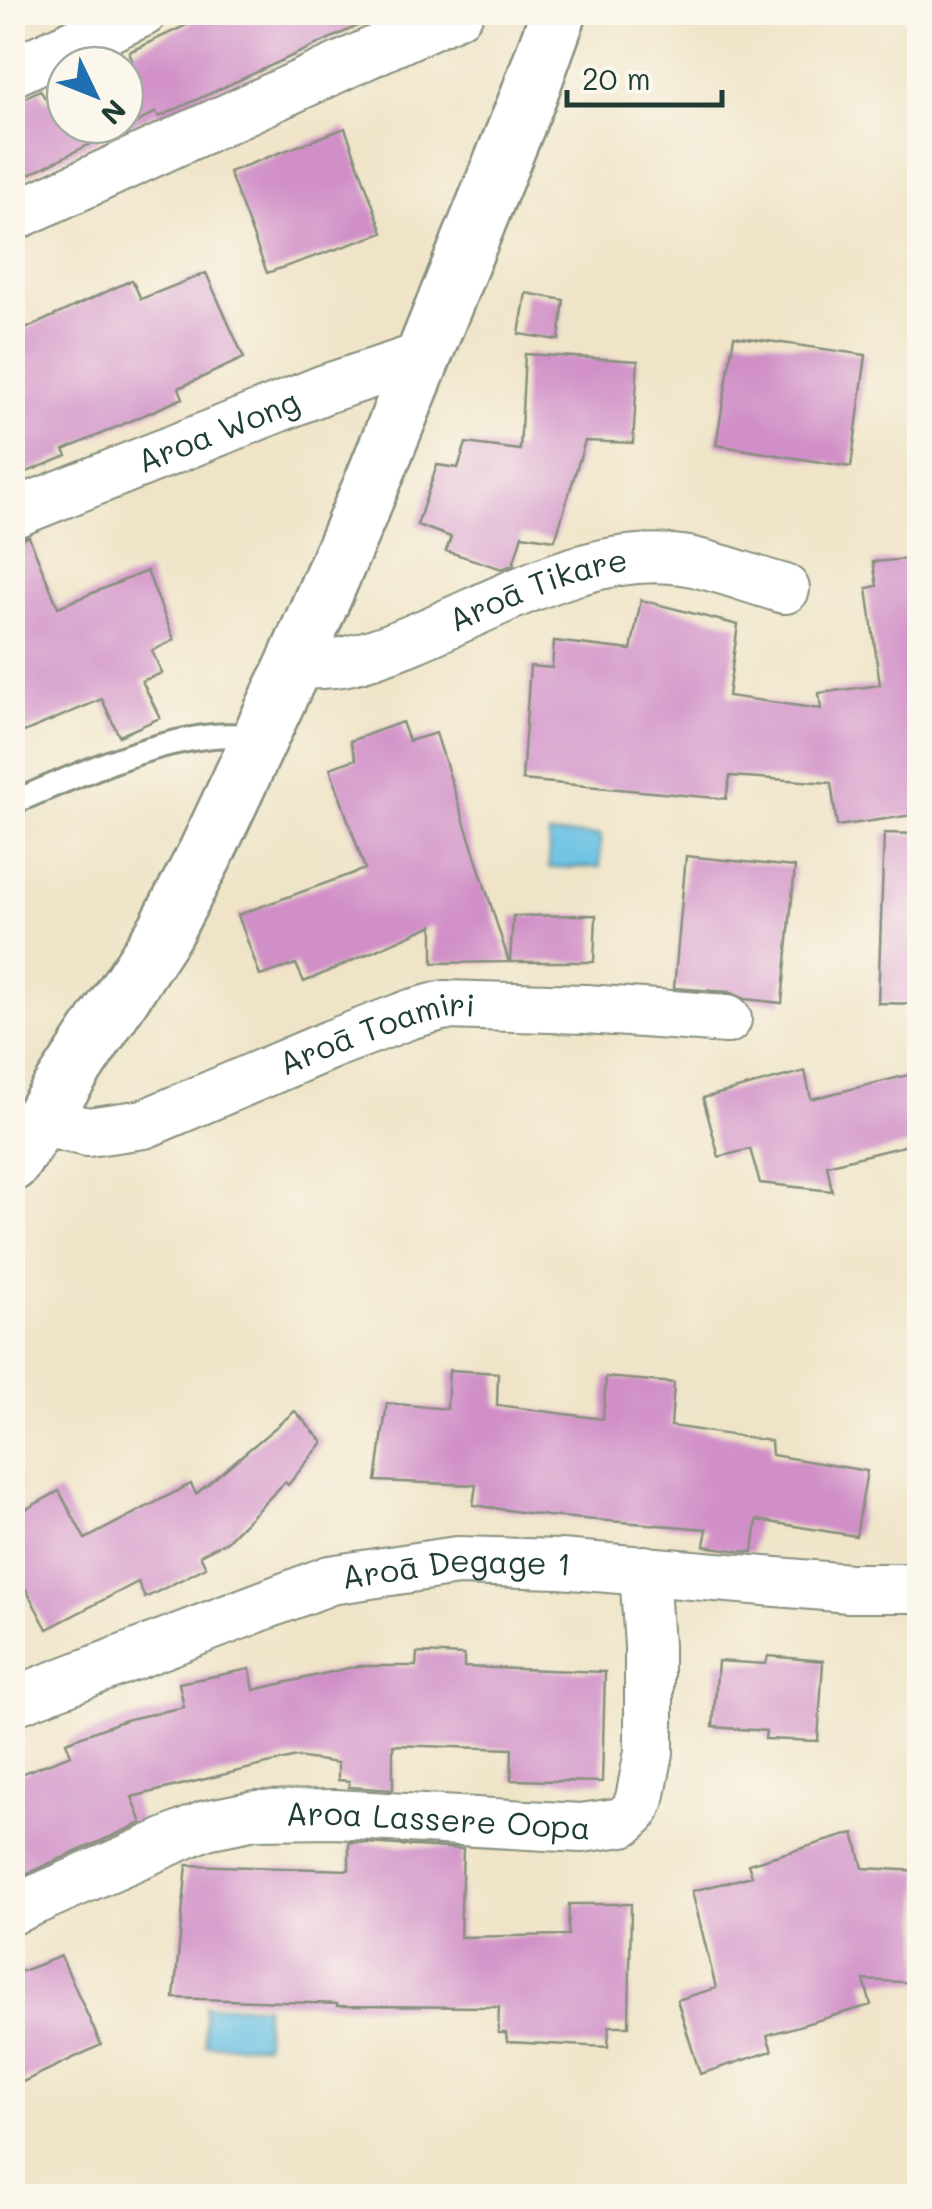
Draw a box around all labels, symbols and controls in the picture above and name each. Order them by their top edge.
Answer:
north arrow [45,45,145,145]
scale bar [567,45,722,107]
text: 20 m [582,58,651,98]
text: N [94,93,134,133]
street label: Aroa Wong [130,379,305,481]
street label: Aroā Tikare [441,537,630,640]
street label: Aroā Toamiri [272,982,476,1083]
street label: Aroā Degage 1 [339,1538,573,1597]
street label: Aroa Lassere Oopa [285,1791,592,1848]

